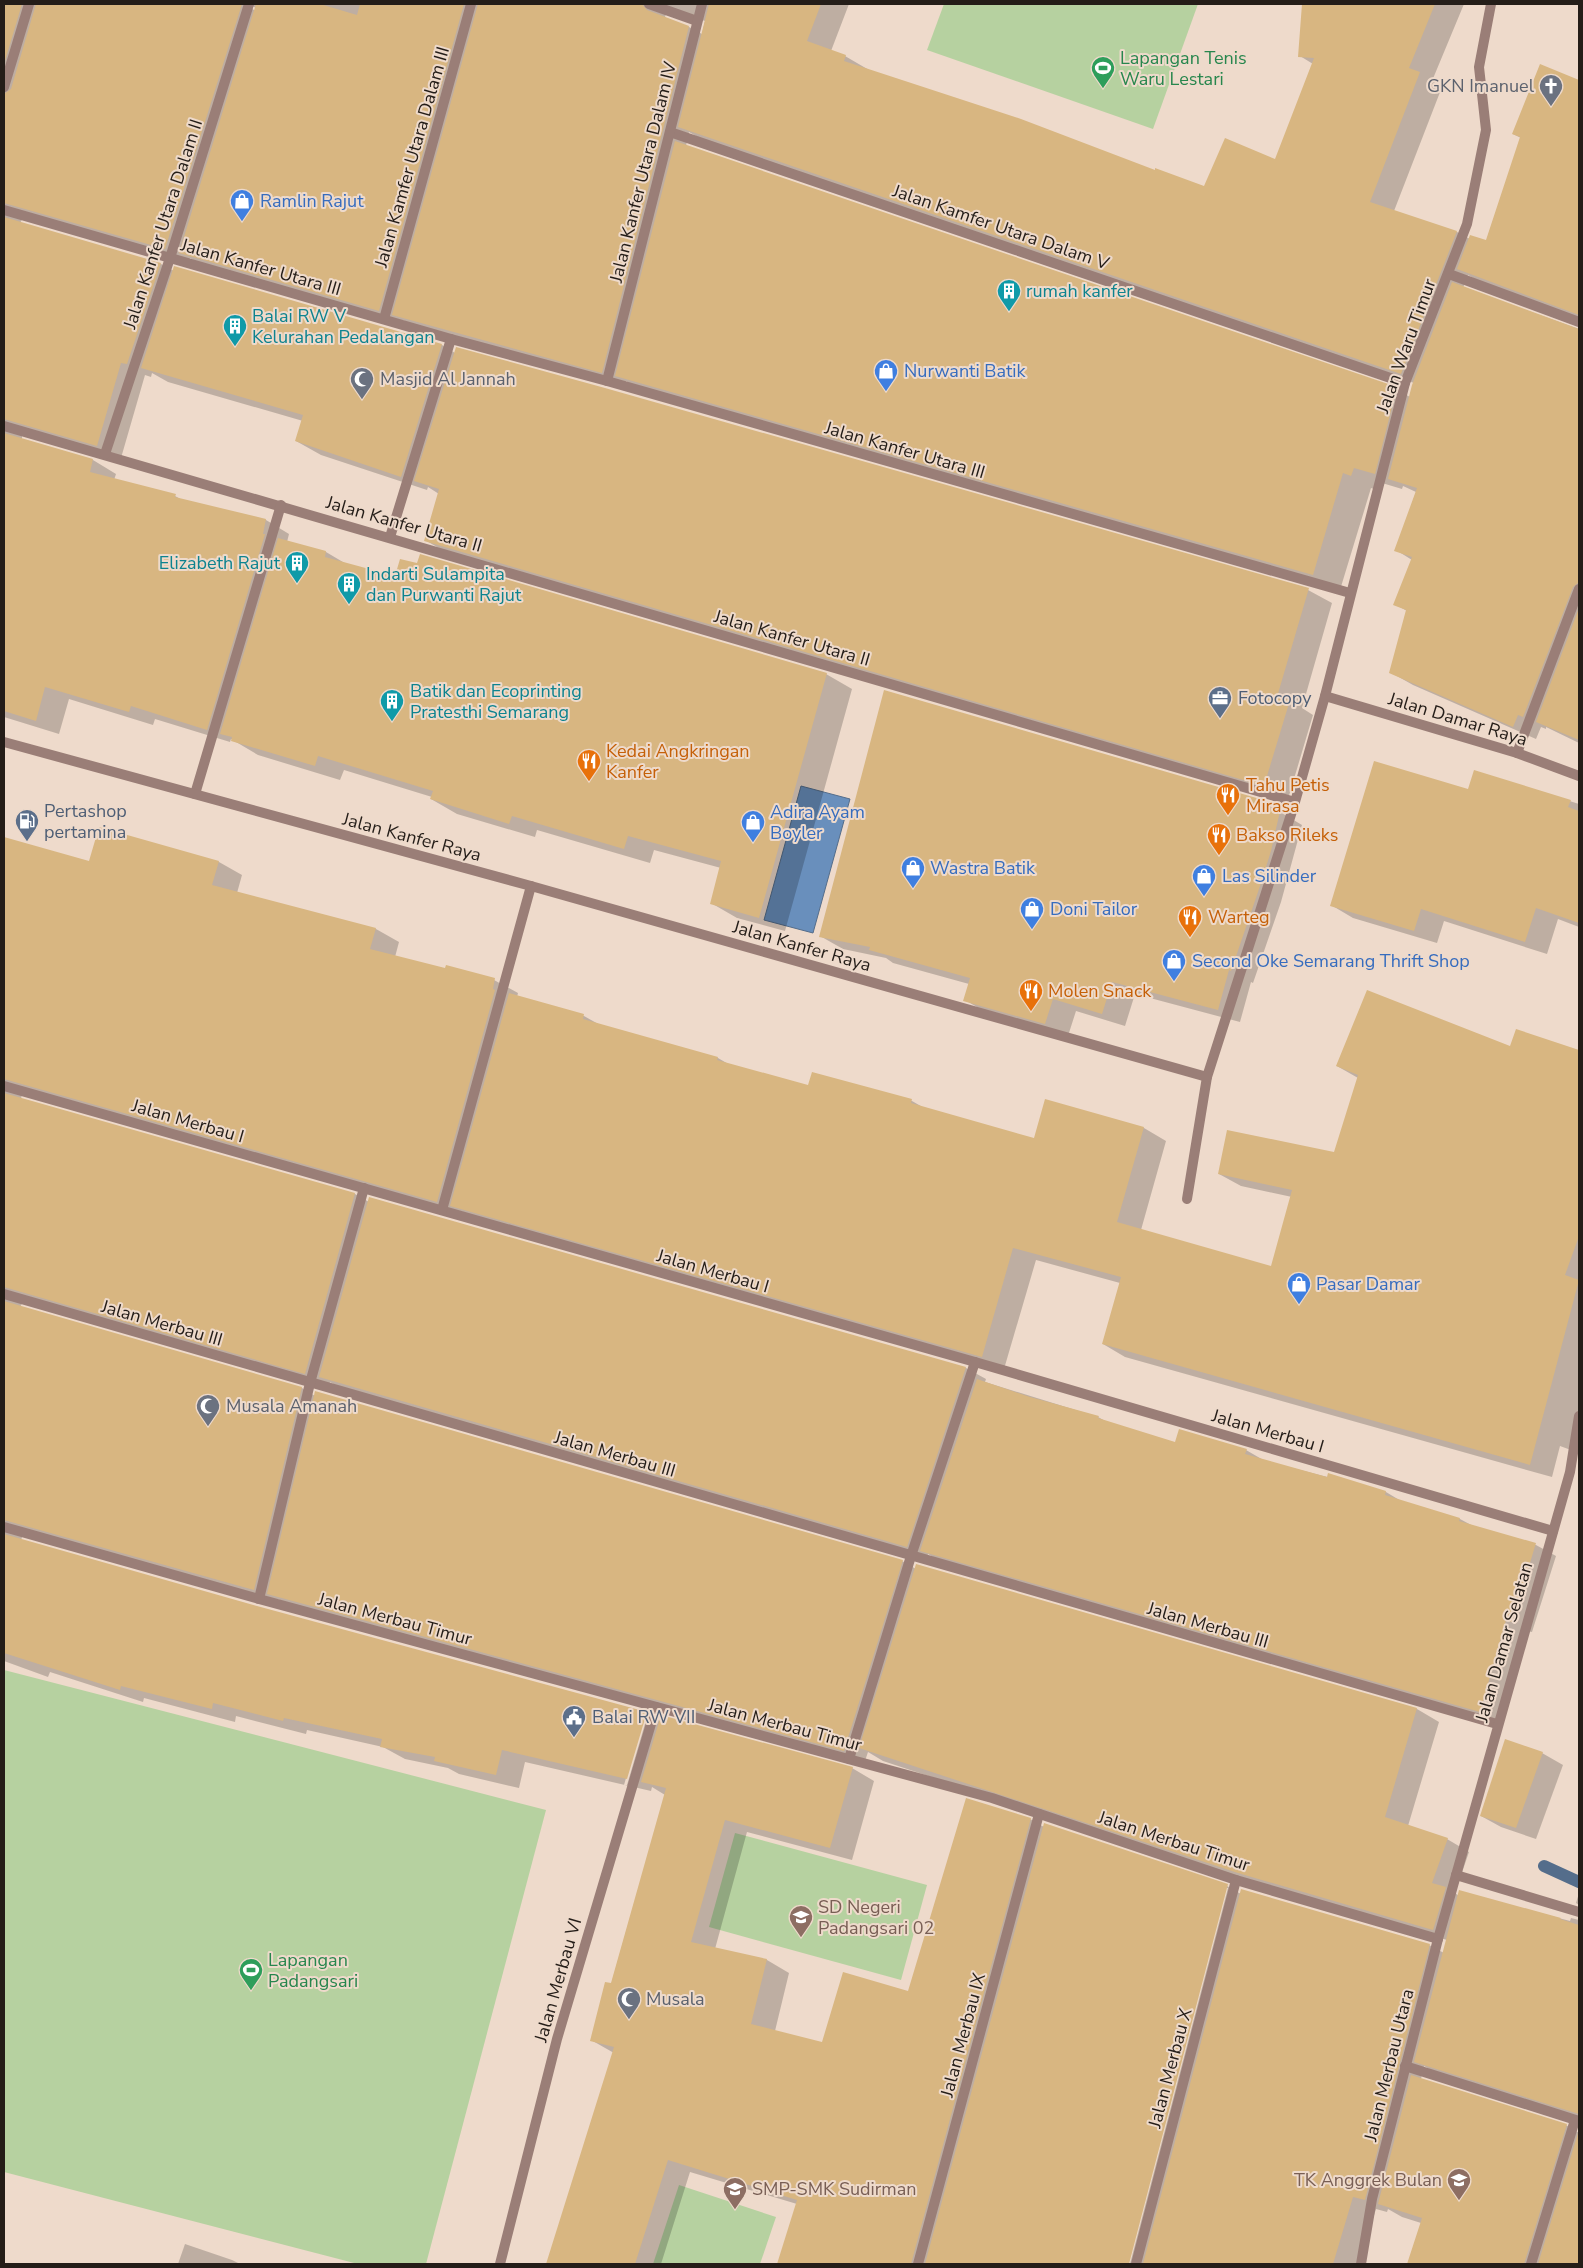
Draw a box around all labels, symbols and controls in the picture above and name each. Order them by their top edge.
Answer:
street label: Jalan Kamfer Utara Dalam III [369,44,455,271]
place label: Lapangan Tenis Waru Lestari [1120,46,1247,91]
sports icon: Lapangan Tenis Waru Lestari [1090,55,1116,89]
street label: Jalan Kanfer Utara Dalam IV [604,59,682,286]
church icon: GKN Imanuel [1538,73,1564,107]
place label: GKN Imanuel [1427,74,1535,98]
street label: Jalan Kanfer Utara Dalam II [117,116,208,333]
street label: Jalan Kamfer Utara Dalam V [889,178,1113,276]
shop icon: Ramlin Rajut [229,188,255,222]
place label: Ramlin Rajut [260,189,364,213]
street label: Jalan Kanfer Utara III [177,232,344,301]
street label: Jalan Waru Timur [1370,275,1442,418]
building icon: rumah kanfer [996,278,1022,312]
place label: rumah kanfer [1026,279,1133,303]
place label: Balai RW V Kelurahan Pedalangan [252,304,435,349]
building icon: Balai RW V Kelurahan Pedalangan [222,313,248,347]
shop icon: Nurwanti Batik [873,358,899,392]
place label: Nurwanti Batik [904,359,1026,383]
mosque icon: Masjid Al Jannah [349,366,375,400]
place label: Masjid Al Jannah [380,367,516,391]
street label: Jalan Kanfer Utara III [821,415,988,484]
street label: Jalan Kanfer Utara II [322,490,485,558]
building icon: Elizabeth Rajut [284,550,310,584]
place label: Elizabeth Rajut [159,551,281,575]
place label: Indarti Sulampita dan Purwanti Rajut [366,562,522,607]
building icon: Indarti Sulampita dan Purwanti Rajut [336,571,362,605]
street label: Jalan Kanfer Utara II [710,604,873,672]
place label: Batik dan Ecoprinting Pratesthi Semarang [410,679,582,724]
office icon: Fotocopy [1207,685,1233,719]
place label: Fotocopy [1238,686,1312,710]
street label: Jalan Damar Raya [1385,686,1530,752]
building icon: Batik dan Ecoprinting Pratesthi Semarang [379,688,405,722]
place label: Kedai Angkringan Kanfer [606,739,750,784]
restaurant icon: Kedai Angkringan Kanfer [576,748,602,782]
place label: Tahu Petis Mirasa [1246,773,1330,818]
restaurant icon: Tahu Petis Mirasa [1215,782,1241,816]
place label: Pertashop pertamina [44,799,127,844]
place label: Adira Ayam Boyler [770,800,865,845]
street label: Jalan Kanfer Raya [339,807,484,867]
fuel station icon: Pertashop pertamina [14,808,40,842]
shop icon: Adira Ayam Boyler [740,809,766,843]
restaurant icon: Bakso Rileks [1206,822,1232,856]
place label: Bakso Rileks [1236,823,1338,847]
shop icon: Wastra Batik [900,855,926,889]
place label: Wastra Batik [930,856,1036,880]
shop icon: Las Silinder [1191,863,1217,897]
place label: Las Silinder [1222,864,1317,888]
shop icon: Doni Tailor [1019,896,1045,930]
place label: Doni Tailor [1050,897,1138,921]
restaurant icon: Warteg [1177,904,1203,938]
place label: Warteg [1208,905,1270,929]
street label: Jalan Kanfer Raya [729,915,874,977]
shop icon: Second Oke Semarang Thrift Shop [1161,948,1187,982]
place label: Second Oke Semarang Thrift Shop [1192,949,1470,973]
restaurant icon: Molen Snack [1018,978,1044,1012]
place label: Molen Snack [1048,979,1152,1003]
street label: Jalan Merbau I [128,1093,247,1149]
street label: Jalan Merbau I [653,1243,772,1299]
shop icon: Pasar Damar [1286,1271,1312,1305]
place label: Pasar Damar [1316,1272,1421,1296]
street label: Jalan Merbau III [98,1294,225,1352]
mosque icon: Musala Amanah [195,1393,221,1427]
place label: Musala Amanah [226,1394,357,1418]
street label: Jalan Merbau I [1208,1403,1327,1459]
street label: Jalan Merbau III [551,1425,678,1483]
street label: Jalan Damar Selatan [1469,1559,1538,1726]
street label: Jalan Merbau Timur [315,1587,475,1651]
street label: Jalan Merbau III [1144,1596,1271,1654]
street label: Jalan Merbau Timur [705,1693,865,1757]
public building icon: Balai RW VII [561,1704,587,1738]
place label: Balai RW VII [592,1705,695,1729]
street label: Jalan Merbau Timur [1094,1805,1253,1877]
place label: SD Negeri Padangsari 02 [818,1895,934,1940]
school or university icon: SD Negeri Padangsari 02 [788,1904,814,1938]
street label: Jalan Merbau VI [529,1915,587,2046]
place label: Lapangan Padangsari [268,1948,358,1993]
sports icon: Lapangan Padangsari [238,1957,264,1991]
street label: Jalan Merbau IX [935,1970,991,2101]
mosque icon: Musala [616,1986,642,2020]
street label: Jalan Merbau Utara [1358,1986,1420,2145]
place label: Musala [646,1987,705,2011]
street label: Jalan Merbau X [1142,2005,1198,2131]
school or university icon: TK Anggrek Bulan [1446,2167,1472,2201]
place label: TK Anggrek Bulan [1294,2168,1442,2192]
school or university icon: SMP-SMK Sudirman [722,2176,748,2210]
place label: SMP-SMK Sudirman [752,2177,916,2201]

